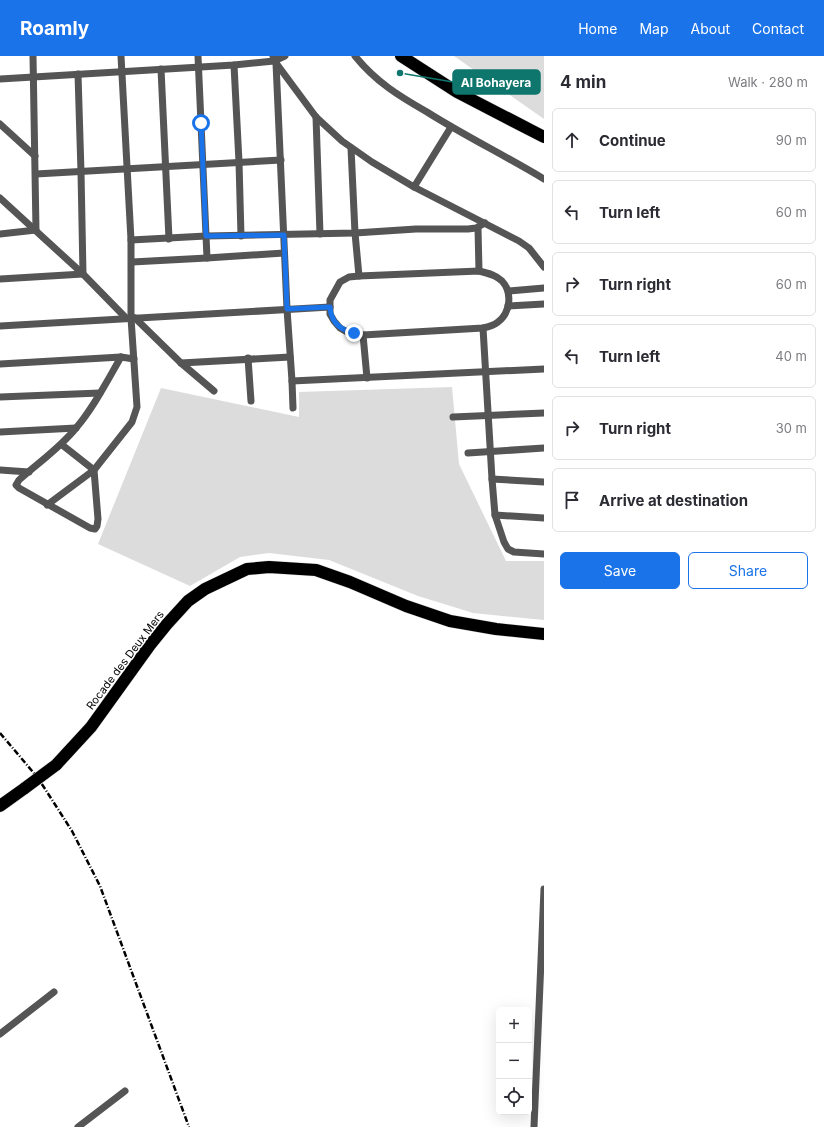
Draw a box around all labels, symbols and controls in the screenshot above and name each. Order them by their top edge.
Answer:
text: Roamly [20,17,89,40]
text: Home [578,20,617,37]
text: Map [639,20,669,37]
text: About [691,20,730,37]
text: Contact [752,20,804,37]
callout: Al Bohayera [453,70,540,94]
text: 4 min [560,72,606,92]
text: Walk · 280 m [728,74,808,90]
text: Al Bohayera [461,75,531,90]
route start [192,114,210,132]
icon: ahead [561,129,583,151]
text: Continue [599,131,666,150]
text: 90 m [776,132,807,148]
icon: left [561,201,583,223]
text: Turn left [599,203,660,222]
text: 60 m [776,204,807,220]
icon: right [561,273,583,295]
text: Turn right [599,275,671,294]
text: 60 m [776,276,807,292]
route end [345,324,363,342]
icon: left [561,345,583,367]
text: Turn left [599,347,660,366]
text: 40 m [775,348,807,364]
icon: right [561,417,583,439]
text: Turn right [599,419,671,438]
text: 30 m [776,420,807,436]
icon: arrive [561,489,583,511]
text: Arrive at destination [599,491,748,510]
button: Save [560,552,680,589]
button: Share [688,552,808,589]
street label: Rocade des Deux Mers [83,607,167,712]
map controls [496,1007,532,1115]
button: + [496,1007,532,1043]
button: − [496,1043,532,1079]
button: locate [496,1079,532,1115]

